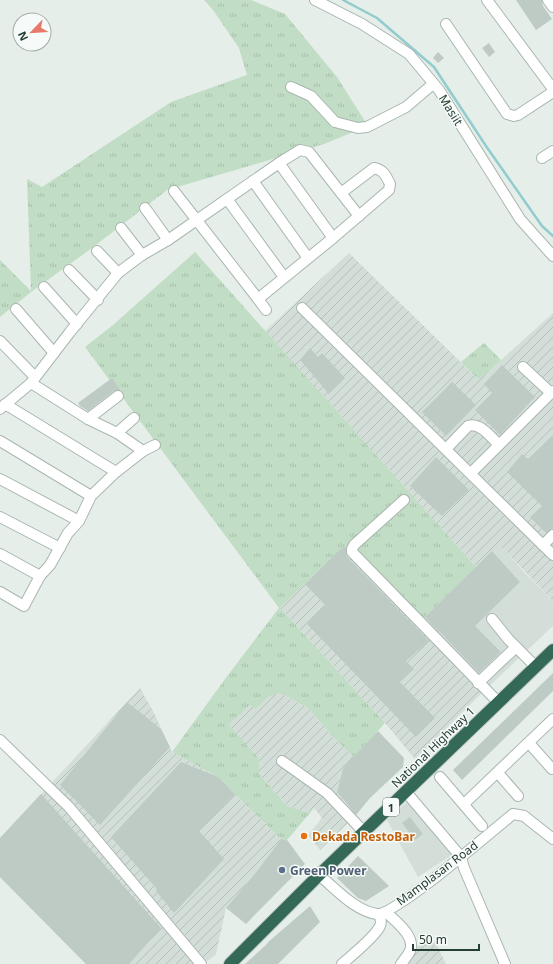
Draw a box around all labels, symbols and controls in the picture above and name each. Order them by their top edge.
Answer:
north arrow [12,12,52,52]
text: N [14,29,31,44]
street label: Masiit [435,91,468,129]
street label: National Highway 1 [388,703,478,791]
road number: 1 [383,798,399,816]
place label: Dekada RestoBar [312,828,415,845]
marker: Dekada RestoBar [299,831,309,841]
street label: Mamplasan Road [393,837,481,909]
place label: Green Power [290,862,367,879]
marker: Green Power [277,865,287,875]
scale bar [413,926,479,952]
text: 50 m [419,931,447,948]

